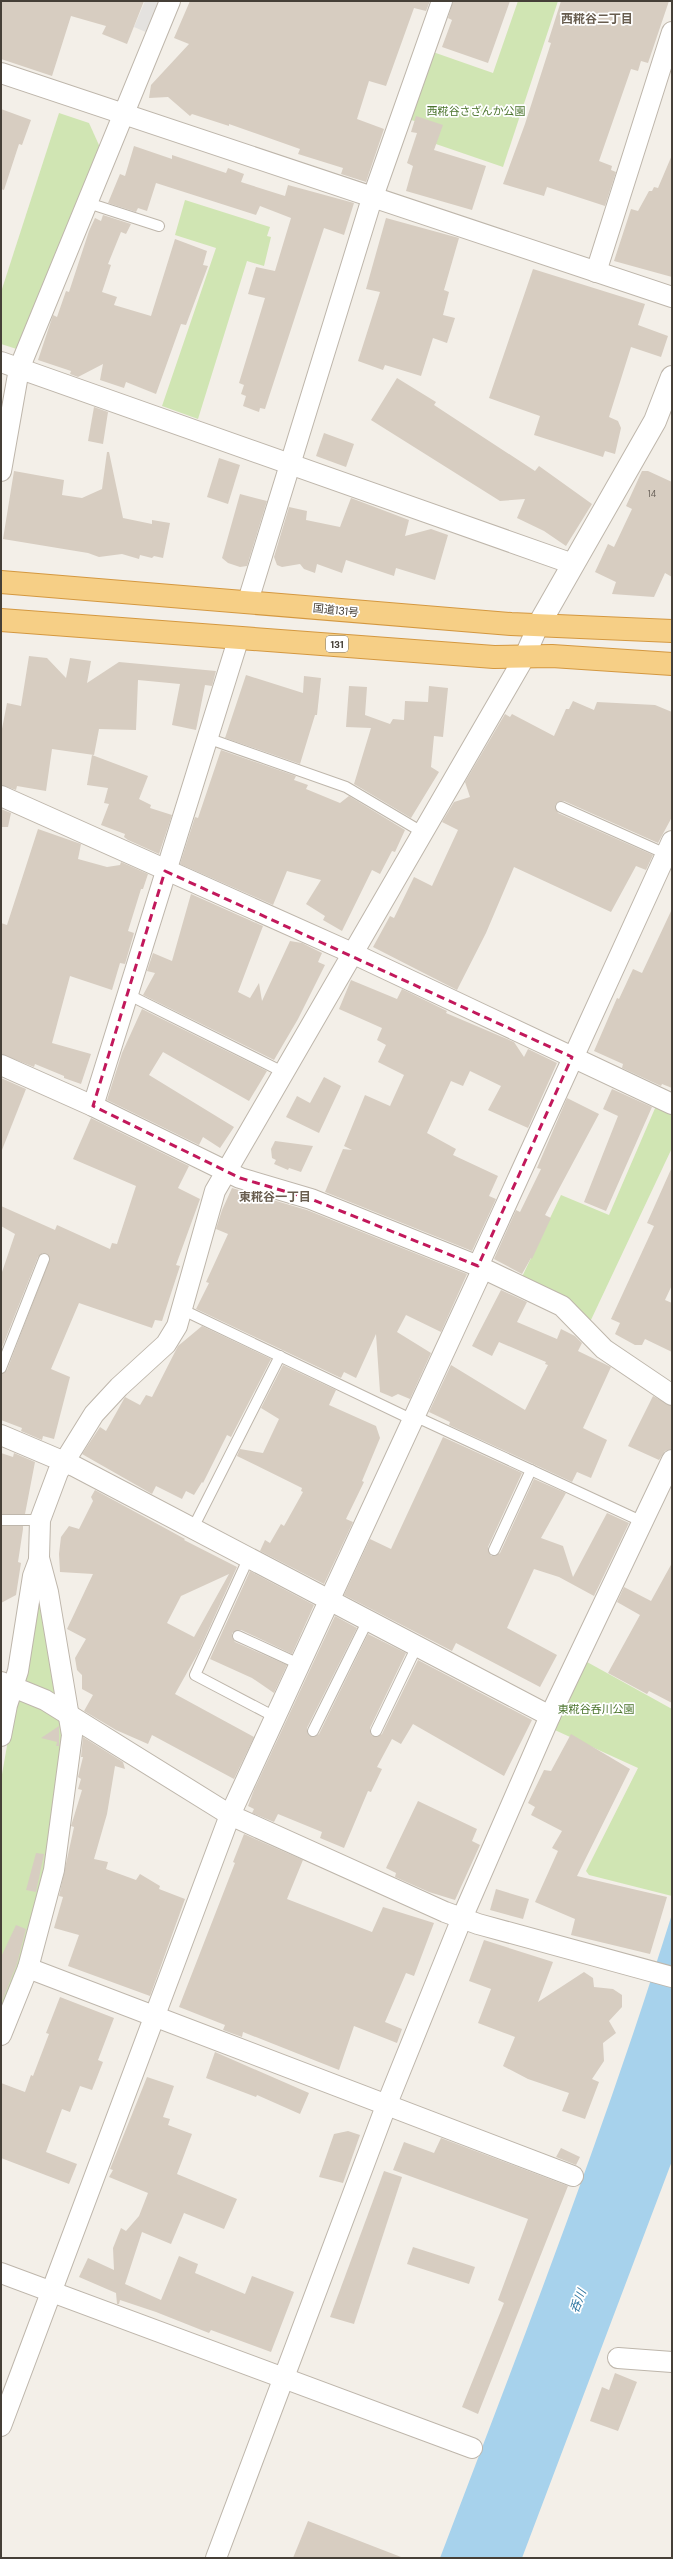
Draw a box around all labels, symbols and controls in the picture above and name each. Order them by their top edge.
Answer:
district label: 西糀谷二丁目 [561,11,633,27]
park label: 西糀谷さざんか公園 [427,104,526,118]
house number: 14 [648,488,657,500]
street label: 国道131号 [312,601,360,619]
road number: 131 [326,636,348,652]
district label: 東糀谷一丁目 [239,1189,311,1205]
park label: 東糀谷呑川公園 [558,1702,635,1716]
water label: 呑川 [566,2285,590,2315]

